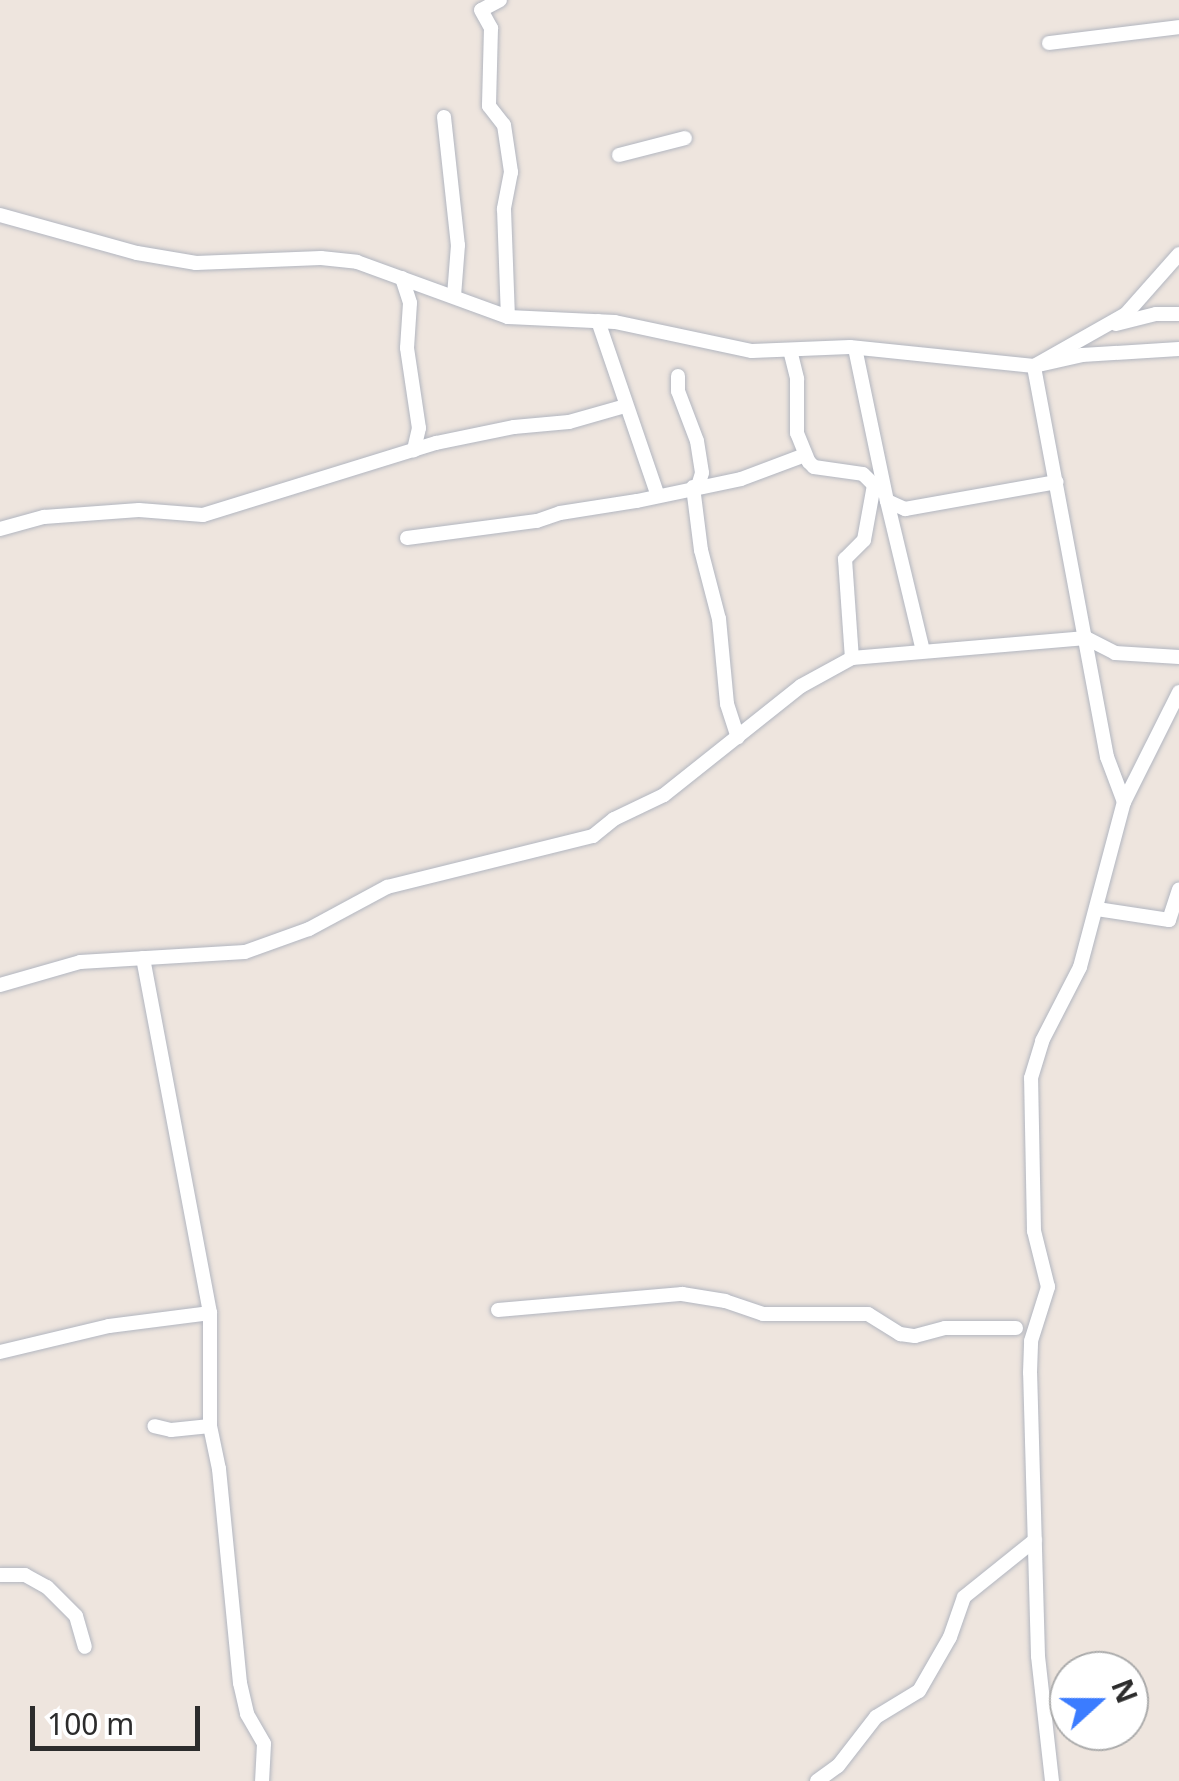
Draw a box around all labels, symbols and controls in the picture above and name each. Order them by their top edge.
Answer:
north arrow [1049,1651,1149,1751]
text: N [1103,1674,1147,1708]
scale bar [35,1686,205,1748]
text: 100 m [47,1703,134,1744]

